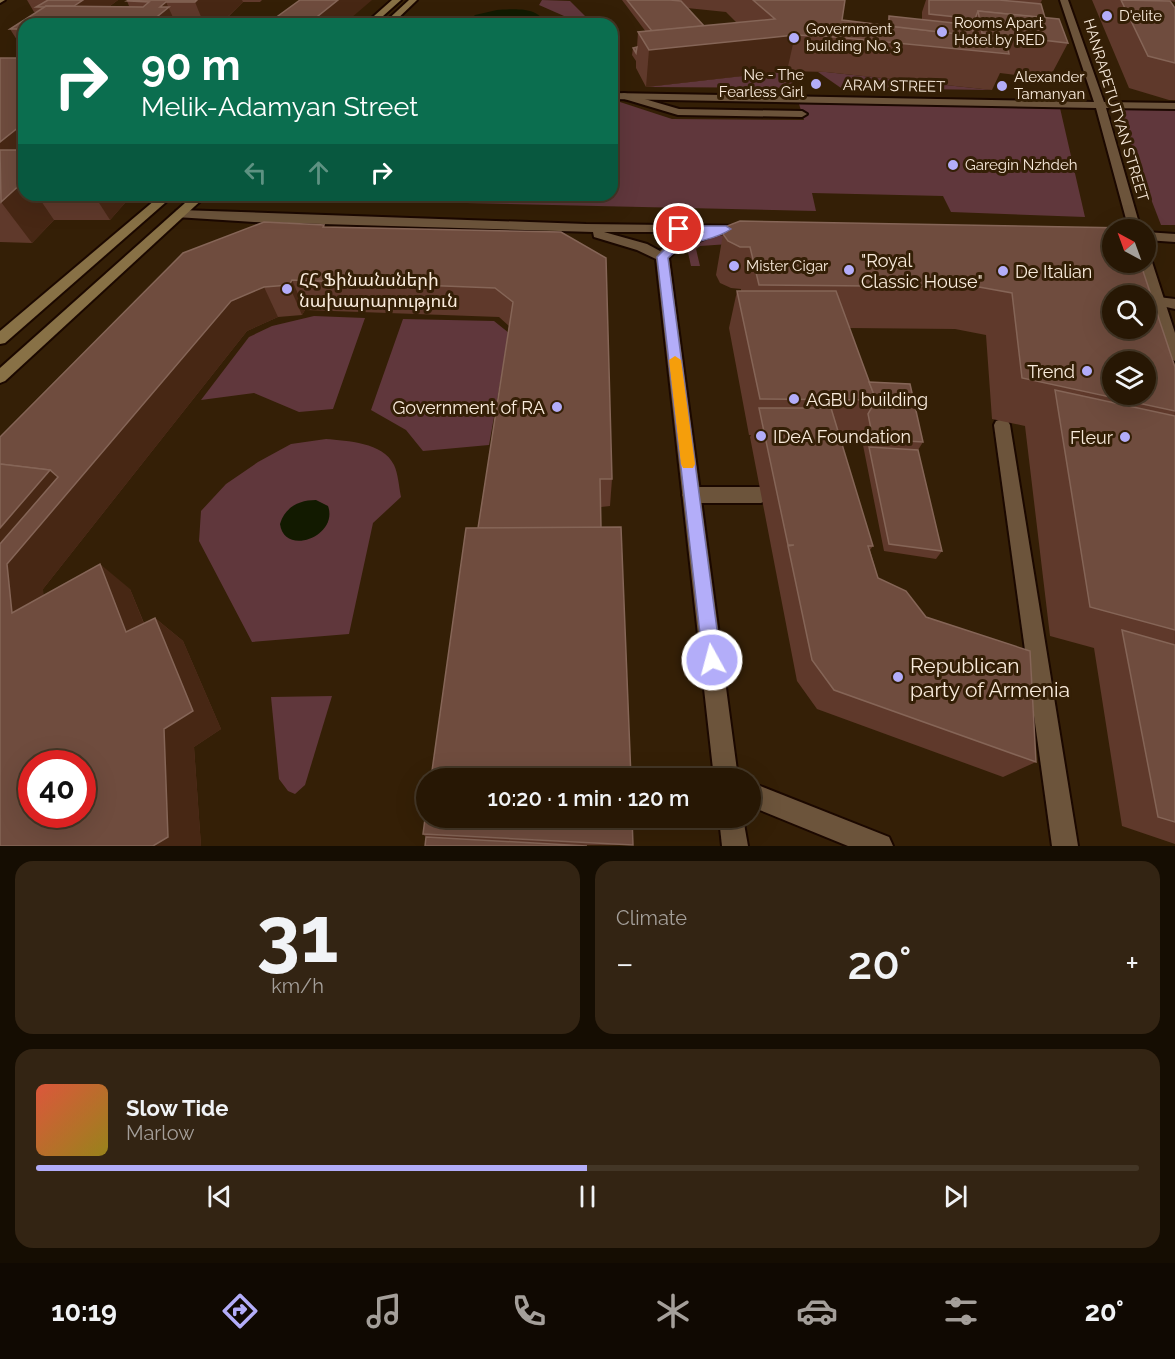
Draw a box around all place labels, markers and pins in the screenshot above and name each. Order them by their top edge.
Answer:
place label: D'elite [1119,7,1162,25]
marker: D'elite [1100,9,1114,23]
place label: Rooms Apart Hotel by RED [954,14,1045,49]
place label: Government building No. 3 [806,20,901,55]
marker: Rooms Apart Hotel by RED [935,25,949,39]
marker: Government building No. 3 [787,31,801,45]
place label: Ne - The Fearless Girl [719,66,805,101]
place label: Alexander Tamanyan [1014,68,1085,103]
marker: Ne - The Fearless Girl [809,77,823,91]
marker: Alexander Tamanyan [995,79,1009,93]
place label: Garegin Nzhdeh [965,156,1077,174]
marker: Garegin Nzhdeh [946,158,960,172]
pin [653,203,704,254]
place label: "Royal Classic House" [861,250,983,292]
place label: Mister Cigar [746,257,829,275]
marker: Mister Cigar [727,259,741,273]
place label: De Italian [1015,261,1092,282]
marker: "Royal Classic House" [842,263,856,277]
marker: De Italian [996,264,1010,278]
place label: ՀՀ Ֆինանսների նախարարություն [299,269,458,311]
marker: ՀՀ Ֆինանսների նախարարություն [280,282,294,296]
place label: Trend [1027,361,1075,382]
marker: Trend [1080,364,1094,378]
place label: AGBU building [806,389,928,410]
marker: AGBU building [787,392,801,406]
place label: Government of RA [392,397,545,418]
marker: Government of RA [550,400,564,414]
place label: IDeA Foundation [773,426,911,447]
place label: Fleur [1070,427,1114,448]
marker: IDeA Foundation [754,429,768,443]
marker: Fleur [1118,430,1132,444]
place label: Republican party of Armenia [910,653,1070,702]
marker: Republican party of Armenia [891,670,905,684]

